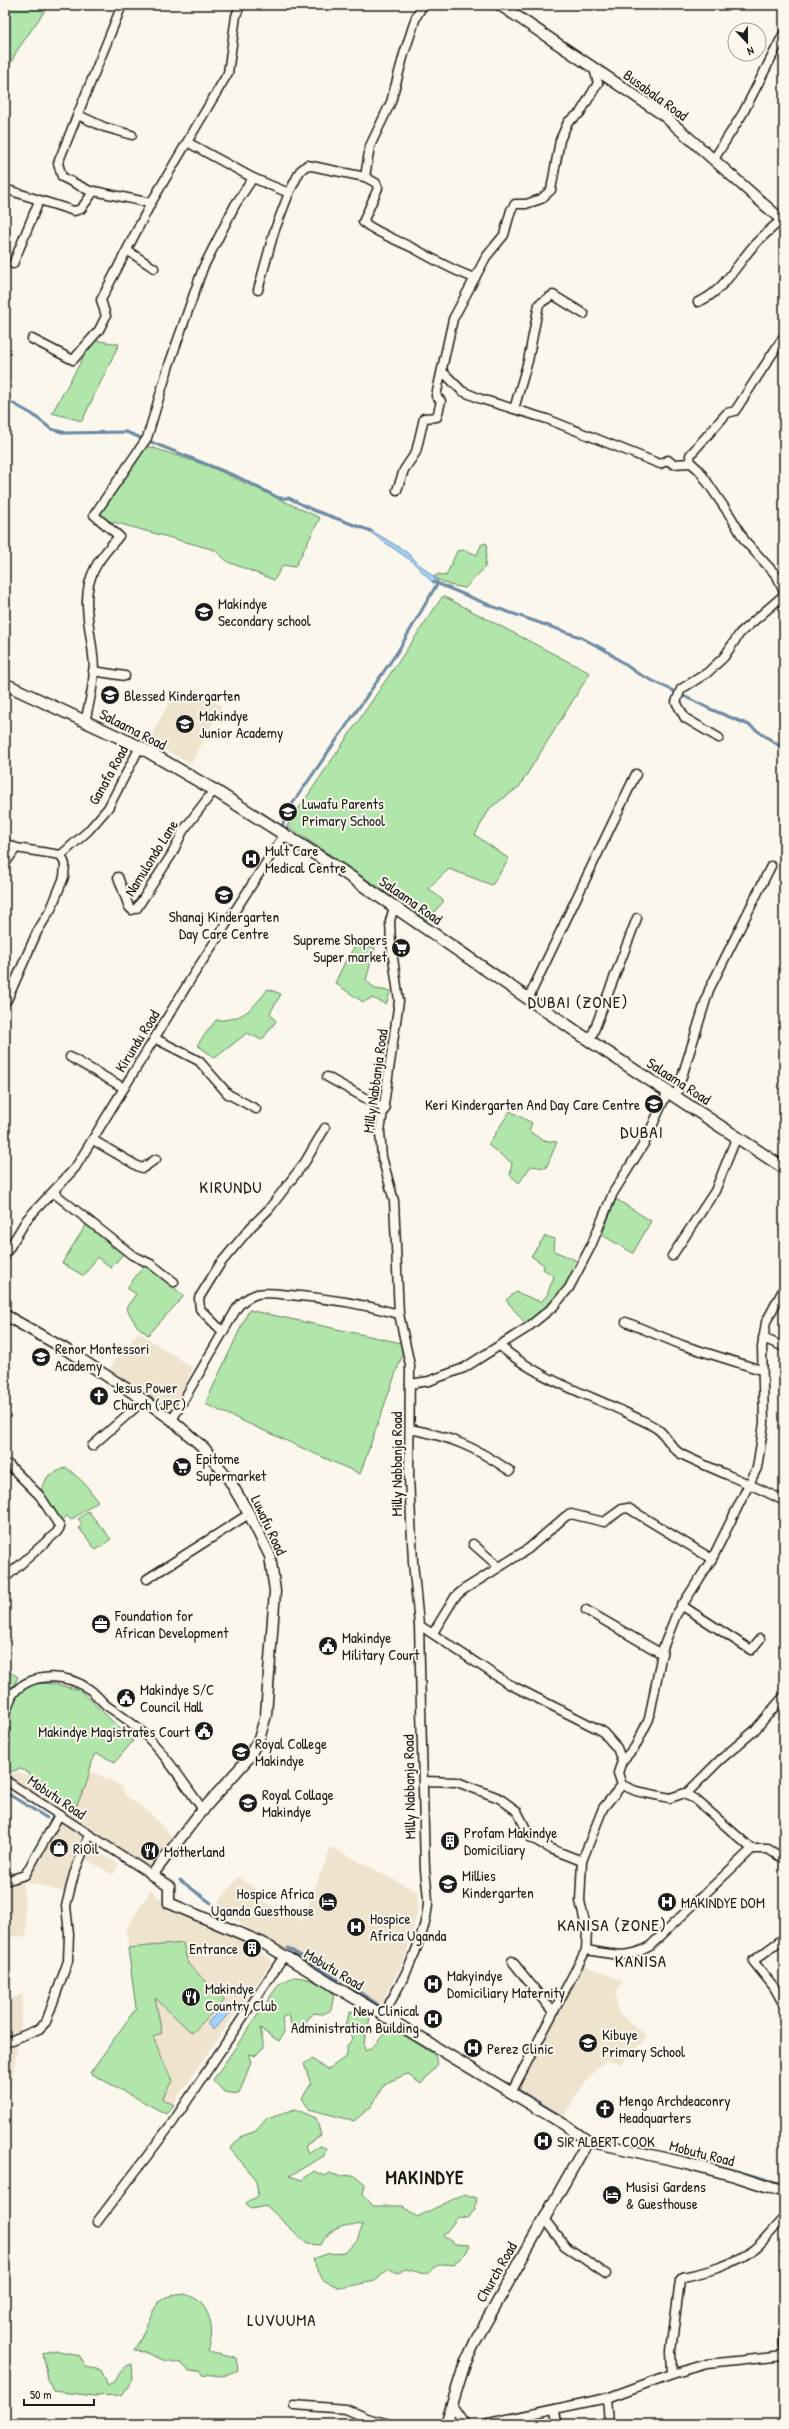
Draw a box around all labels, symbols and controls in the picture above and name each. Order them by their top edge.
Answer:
north arrow [727,22,767,62]
text: N [745,44,756,59]
street label: Busabala Road [619,64,693,126]
place label: Makindye Secondary school [218,593,311,631]
school or university icon: Makindye Secondary school [193,601,215,623]
school or university icon: Blessed Kindergarten [99,684,121,706]
place label: Blessed Kindergarten [124,685,240,706]
street label: Salaama Road [96,703,170,755]
place label: Makindye Junior Academy [199,705,283,743]
school or university icon: Makindye Junior Academy [174,713,196,735]
street label: Ganafa Road [83,741,133,809]
place label: Luwafu Parents Primary School [302,793,385,831]
school or university icon: Luwafu Parents Primary School [277,801,299,823]
street label: Namulondo Lane [119,816,183,900]
place label: Mult Care Medical Centre [265,840,346,878]
hospital icon: Mult Care Medical Centre [240,848,262,870]
street label: Salaama Road [375,871,447,930]
school or university icon: Shanaj Kindergarten Day Care Centre [213,884,235,906]
place label: Shanaj Kindergarten Day Care Centre [169,906,279,944]
place label: Supreme Shopers Super market [293,929,388,967]
supermarket icon: Supreme Shopers Super market [390,937,412,959]
district label: DUBAI (ZONE) [528,990,628,1013]
street label: Kirundu Road [110,1006,164,1076]
street label: Milly Nabbanja Road [357,1027,393,1134]
street label: Salaama Road [643,1052,715,1110]
school or university icon: Keri Kindergarten And Day Care Centre [643,1093,665,1115]
place label: Keri Kindergarten And Day Care Centre [425,1094,640,1115]
district label: DUBAI [620,1120,664,1143]
district label: KIRUNDU [199,1175,263,1198]
place label: Renor Montessori Academy [55,1338,149,1376]
school or university icon: Renor Montessori Academy [30,1346,52,1368]
place label: Jesus Power Church (JPC) [113,1377,186,1415]
church icon: Jesus Power Church (JPC) [88,1385,110,1407]
street label: Milly Nabbanja Road [386,1411,407,1516]
place label: Epitome Supermarket [196,1448,267,1486]
supermarket icon: Epitome Supermarket [171,1456,193,1478]
street label: Luwafu Road [246,1492,292,1558]
place label: Foundation for African Development [114,1605,229,1643]
office icon: Foundation for African Development [90,1613,112,1635]
place label: Makindye Military Court [342,1627,420,1665]
public building icon: Makindye Military Court [317,1635,339,1657]
place label: Makindye S/C Council Hall [140,1679,214,1717]
public building icon: Makindye S/C Council Hall [115,1687,137,1709]
public building icon: Makindye Magistrates Court [193,1720,215,1742]
place label: Makindye Magistrates Court [38,1721,191,1742]
place label: Royal College Makindye [255,1733,327,1771]
street label: Milly Nabbanja Road [398,1734,420,1840]
school or university icon: Royal College Makindye [230,1741,252,1763]
street label: Mobutu Road [24,1770,90,1824]
place label: Royal Collage Makindye [262,1784,334,1822]
school or university icon: Royal Collage Makindye [237,1792,259,1814]
place label: Profam Makindye Domiciliary [464,1822,557,1860]
building icon: Profam Makindye Domiciliary [439,1830,461,1852]
shop icon: RiOil [48,1837,70,1859]
place label: RiOil [73,1838,99,1859]
restaurant icon: Motherland [139,1840,161,1862]
place label: Motherland [164,1841,225,1862]
place label: Millies Kindergarten [462,1865,534,1903]
school or university icon: Millies Kindergarten [437,1873,459,1895]
place label: Hospice Africa Uganda Guesthouse [211,1883,314,1921]
hotel icon: Hospice Africa Uganda Guesthouse [317,1891,339,1913]
hospital icon: MAKINDYE DOM [656,1891,678,1913]
place label: MAKINDYE DOM [681,1892,765,1913]
place label: Hospice Africa Uganda [370,1908,446,1946]
district label: KANISA (ZONE) [557,1913,667,1936]
hospital icon: Hospice Africa Uganda [345,1916,367,1938]
building icon: Entrance [241,1937,263,1959]
place label: Entrance [189,1938,238,1959]
street label: Mobutu Road [300,1943,368,1995]
district label: KANISA [615,1949,667,1972]
place label: Makyindye Domiciliary Maternity [447,1965,565,2003]
hospital icon: Makyindye Domiciliary Maternity [422,1973,444,1995]
place label: Makindye Country Club [205,1978,277,2016]
restaurant icon: Makindye Country Club [180,1986,202,2008]
place label: New Clinical Administration Building [291,2000,419,2038]
hospital icon: New Clinical Administration Building [422,2008,444,2030]
place label: Kibuye Primary School [602,2024,685,2062]
school or university icon: Kibuye Primary School [577,2032,599,2054]
hospital icon: Perez Clinic [462,2037,484,2059]
place label: Perez Clinic [487,2038,554,2059]
place label: Mengo Archdeaconry Headquarters [619,2090,731,2128]
church icon: Mengo Archdeaconry Headquarters [594,2098,616,2120]
hospital icon: SIR ALBERT COOK [532,2130,554,2152]
place label: SIR ALBERT COOK [557,2131,655,2152]
street label: Mobutu Road [667,2135,737,2171]
district label: MAKINDYE [386,2164,464,2190]
place label: Musisi Gardens & Guesthouse [626,2176,706,2214]
hotel icon: Musisi Gardens & Guesthouse [601,2184,623,2206]
street label: Church Road [470,2238,522,2306]
district label: LUVUUMA [247,2308,317,2331]
scale bar [24,2381,94,2407]
text: 50 m [30,2386,51,2403]

